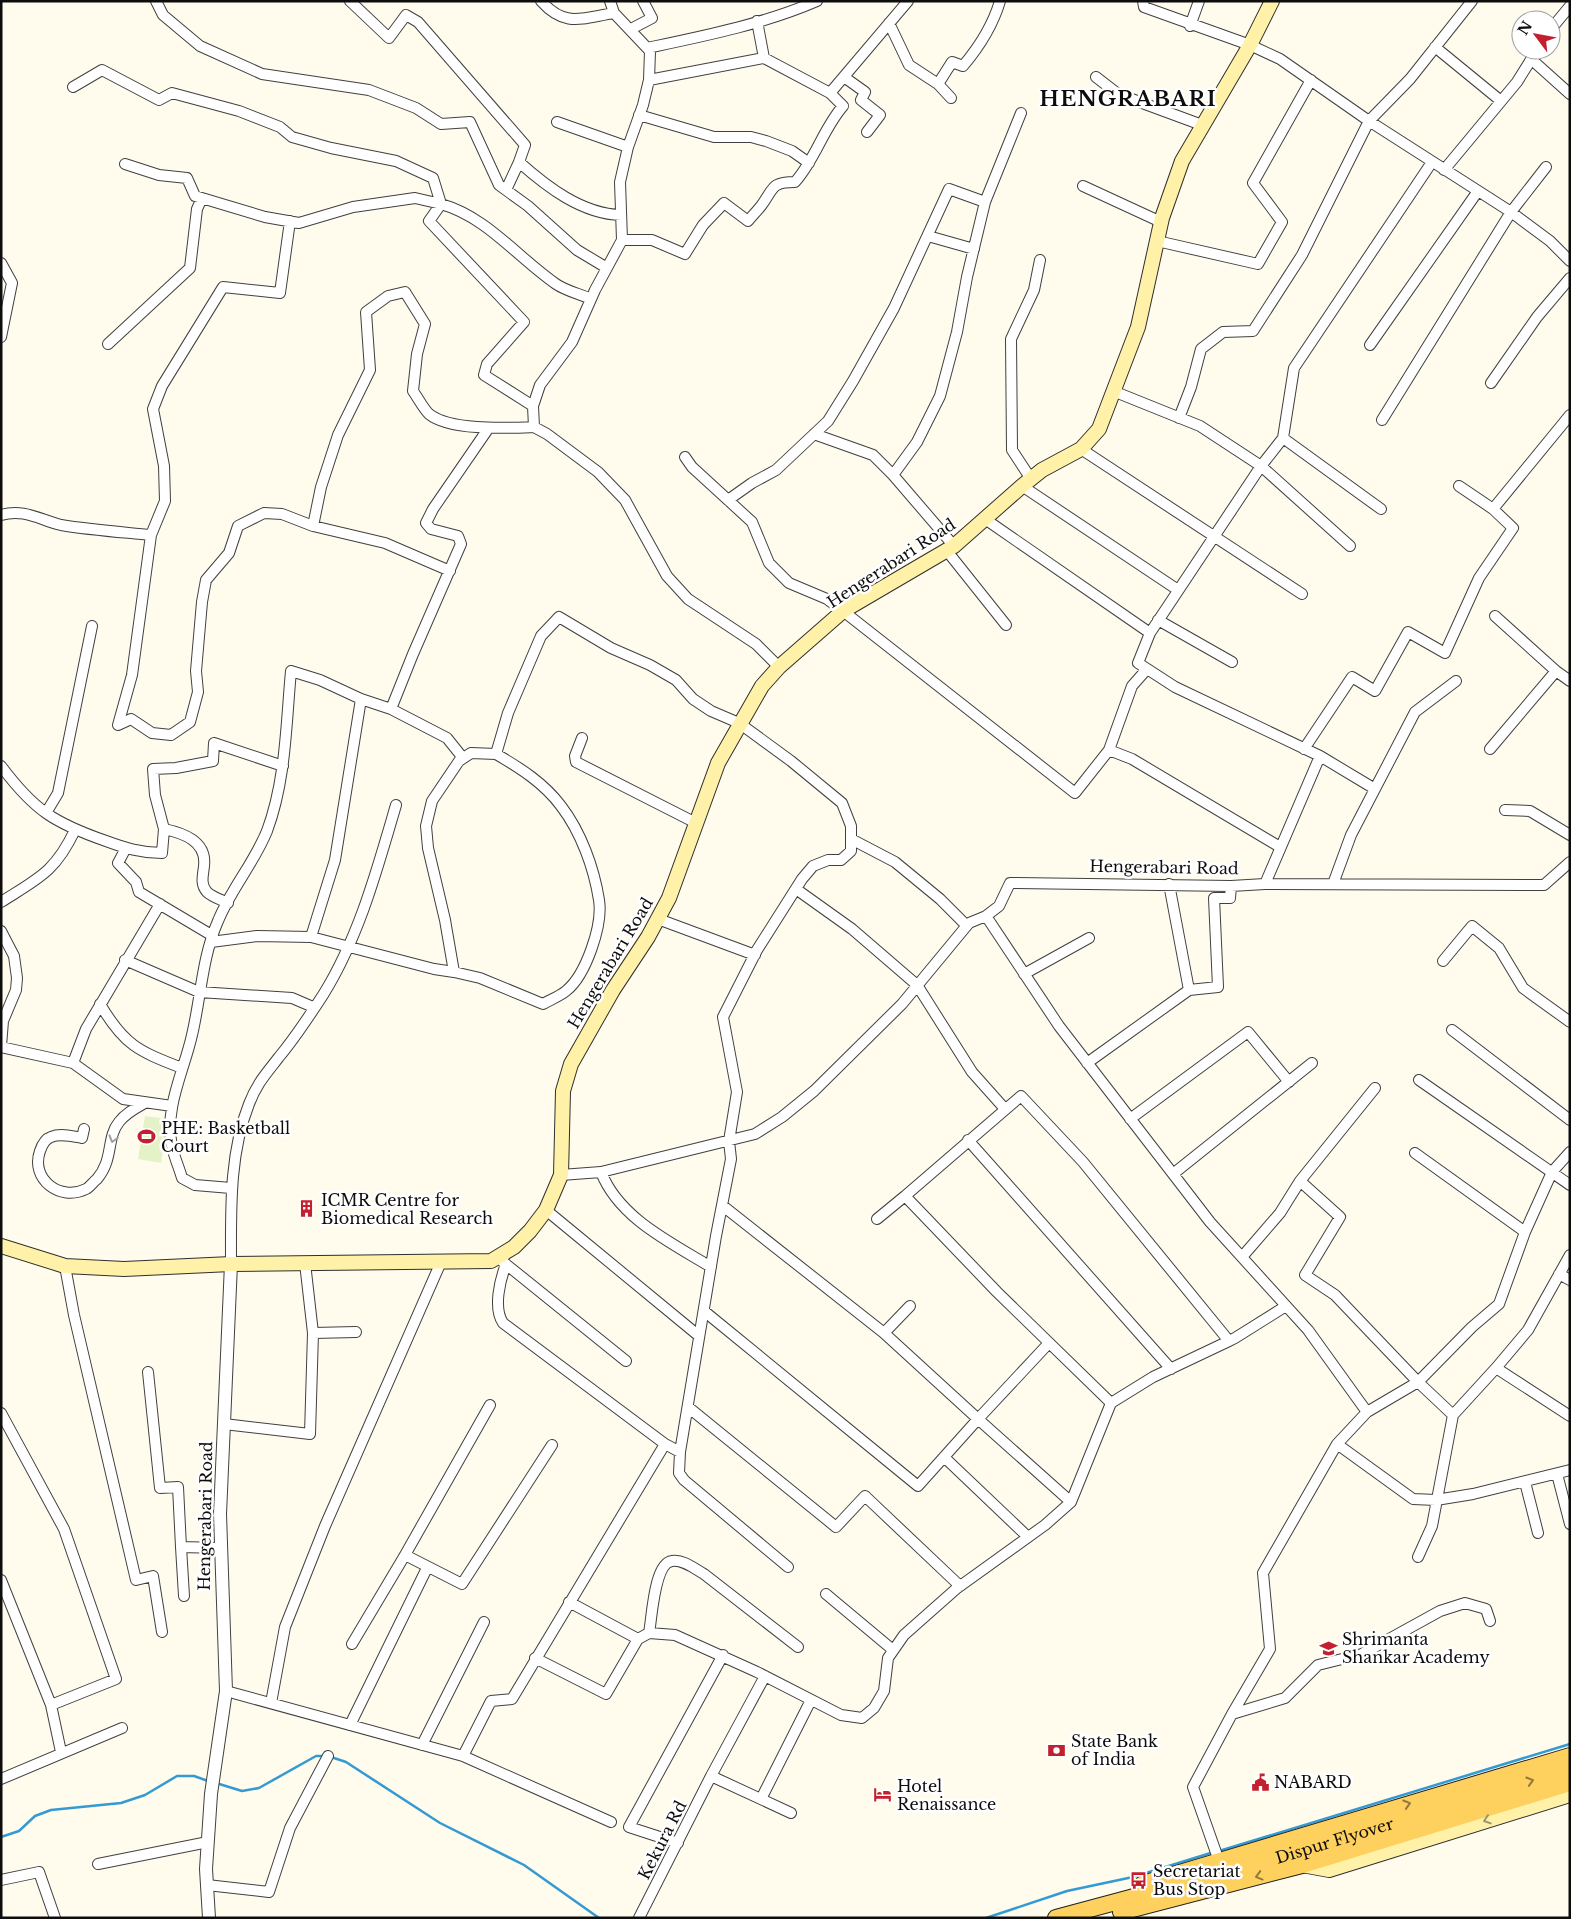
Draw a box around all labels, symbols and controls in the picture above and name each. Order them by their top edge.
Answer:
north arrow [1511,10,1561,60]
text: N [1514,18,1536,38]
district label: HENGRABARI [1039,86,1217,112]
street label: Hengerabari Road [823,514,959,612]
street label: Hengerabari Road [1089,856,1239,878]
street label: Hengerabari Road [563,894,657,1032]
place label: PHE: Basketball Court [161,1118,290,1156]
sports icon: PHE: Basketball Court [137,1127,157,1147]
one-way arrow [108,1134,118,1142]
place label: ICMR Centre for Biomedical Research [321,1190,493,1228]
building icon: ICMR Centre for Biomedical Research [297,1199,317,1219]
street label: Hengerabari Road [194,1441,216,1591]
place label: Shrimanta Shankar Academy [1342,1629,1490,1667]
school or university icon: Shrimanta Shankar Academy [1318,1638,1338,1658]
place label: State Bank of India [1071,1731,1158,1769]
bank icon: State Bank of India [1047,1740,1067,1760]
public building icon: NABARD [1250,1772,1270,1792]
place label: NABARD [1274,1772,1352,1792]
place label: Hotel Renaissance [897,1776,996,1814]
one-way arrow [1526,1777,1534,1787]
hotel icon: Hotel Renaissance [873,1785,893,1805]
street label: Kekura Rd [634,1797,691,1883]
one-way arrow [1402,1799,1411,1809]
street label: Dispur Flyover [1273,1813,1396,1868]
one-way arrow [1483,1815,1491,1825]
place label: Secretariat Bus Stop [1153,1861,1241,1899]
bus stop icon: Secretariat Bus Stop [1129,1870,1149,1890]
one-way arrow [1255,1870,1264,1881]

